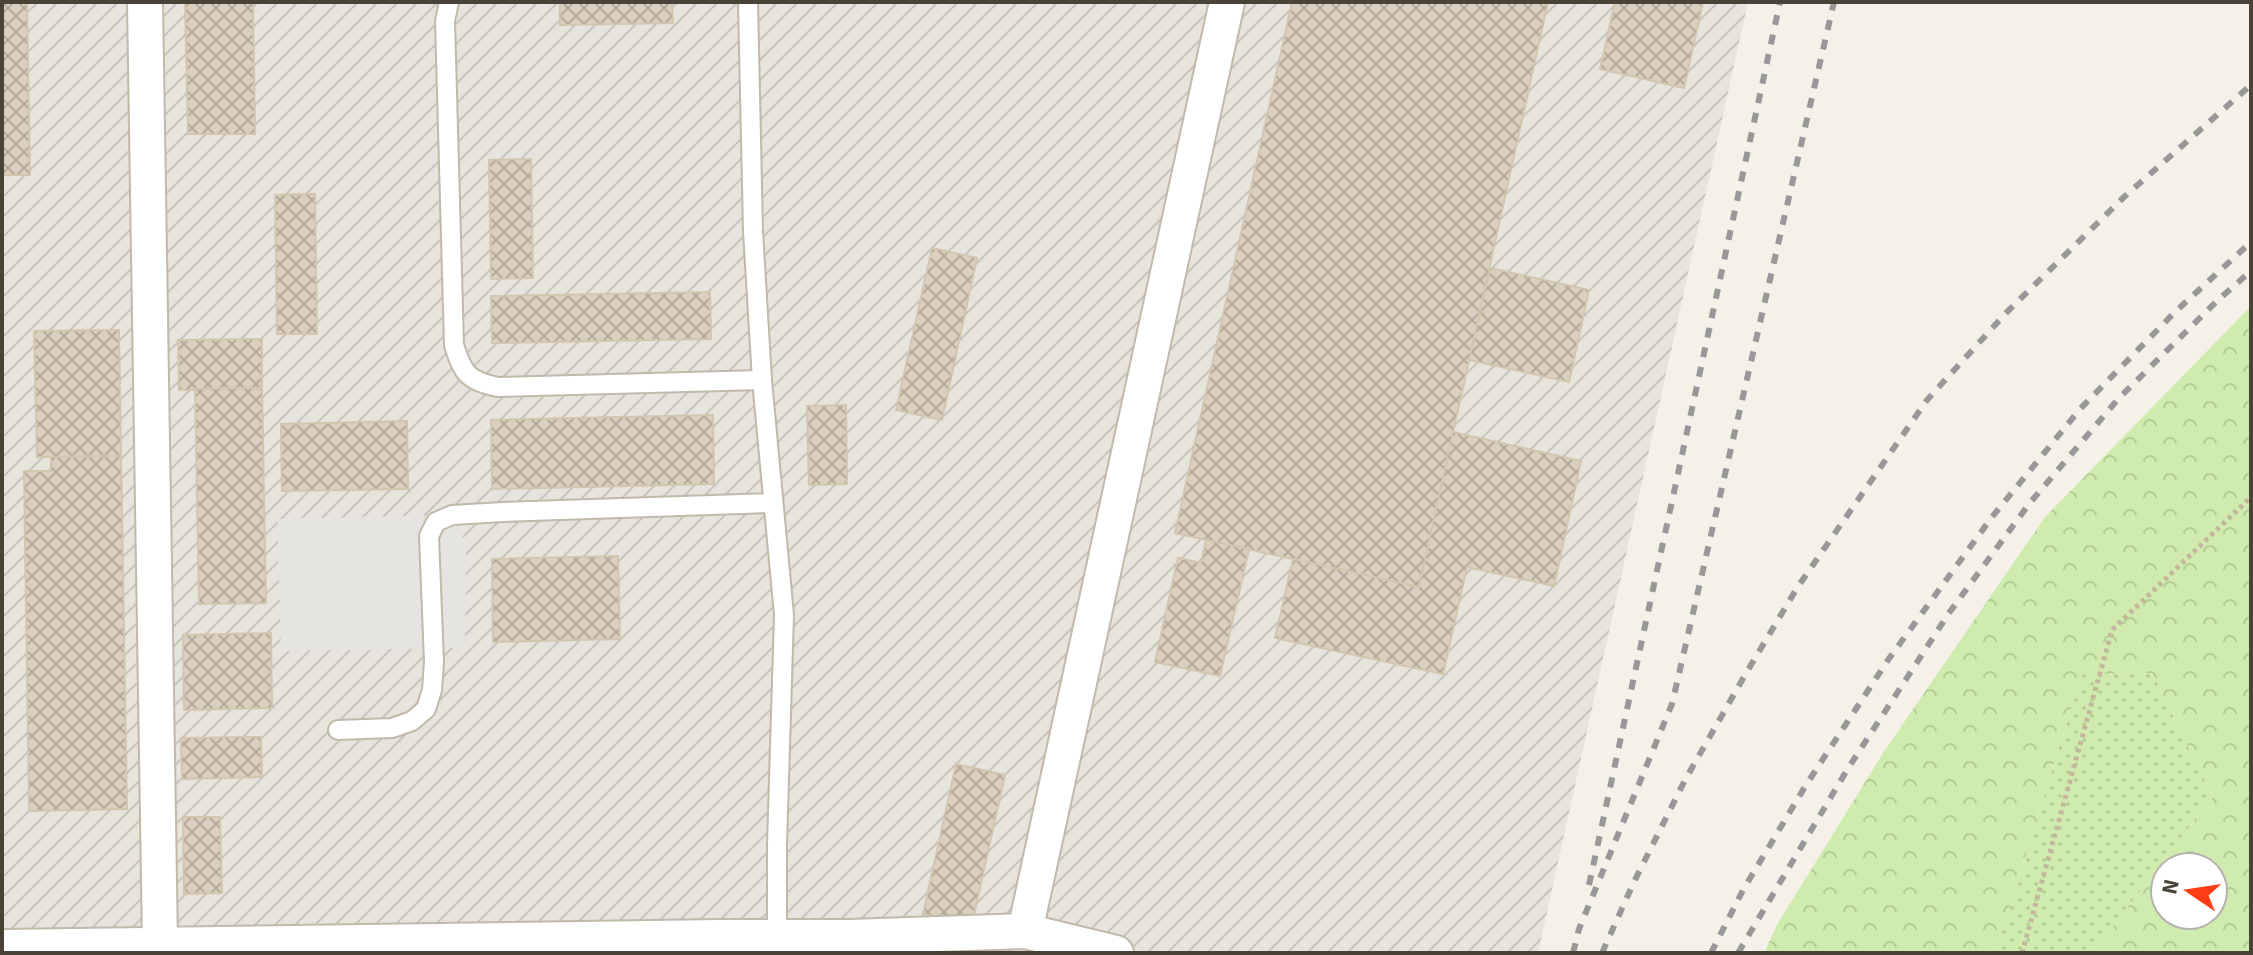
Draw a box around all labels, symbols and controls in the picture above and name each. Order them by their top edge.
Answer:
north arrow [2149,851,2229,931]
text: N [2153,876,2188,897]

